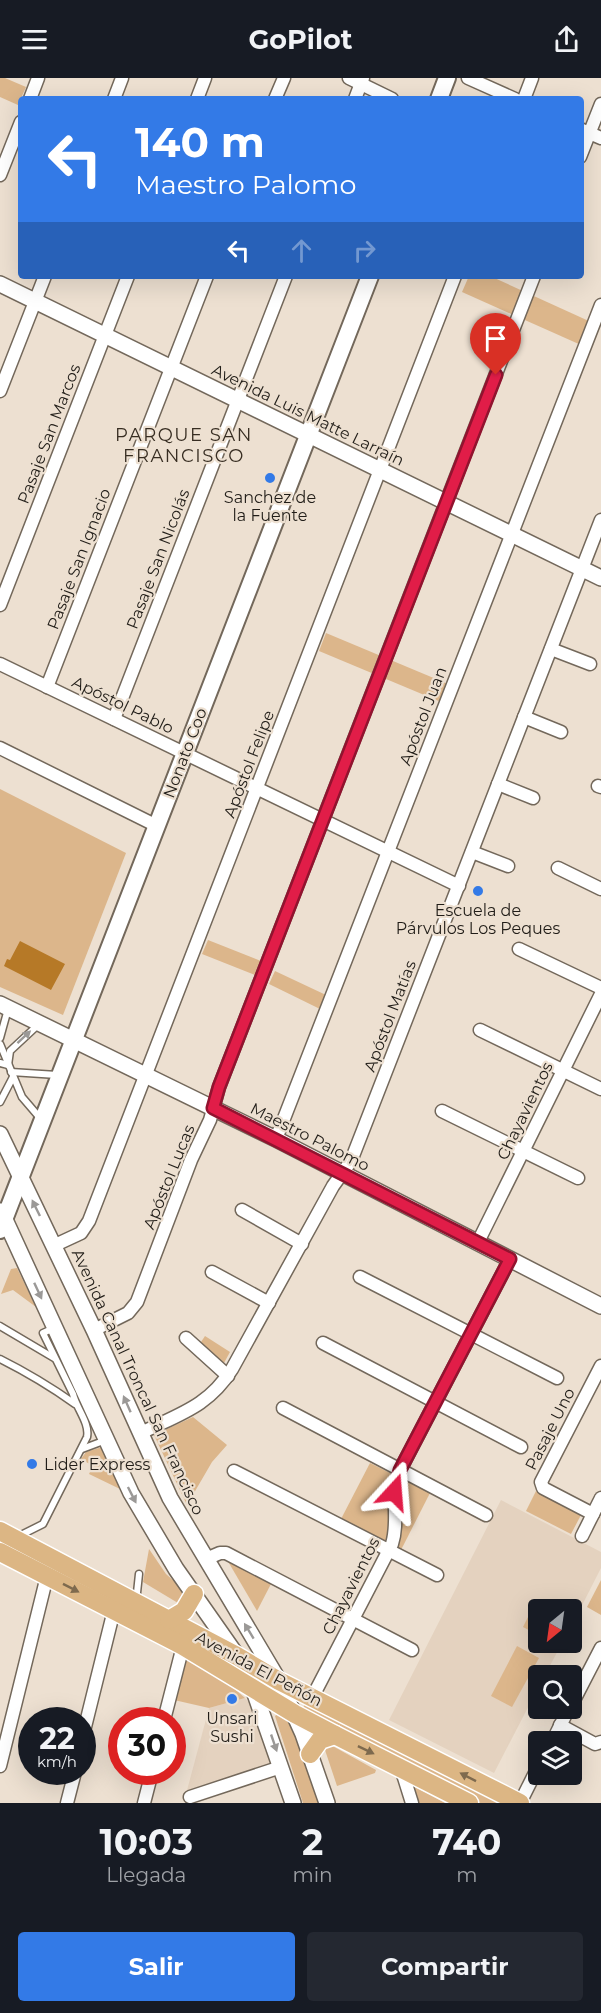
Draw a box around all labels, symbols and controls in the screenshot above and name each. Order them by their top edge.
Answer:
icon: menu [18,23,51,56]
text: GoPilot [249,23,352,56]
icon: share [550,23,583,56]
text: 140 m [135,116,265,168]
icon: left [36,120,114,198]
text: Maestro Palomo [135,168,356,201]
icon: left [222,234,255,267]
icon: ahead [285,234,318,267]
icon: right [348,234,381,267]
pin [470,313,521,375]
icon: arrive [479,322,512,355]
street label: Avenida Luis Matte Larraín [209,360,407,470]
street label: Pasaje San Marcos [14,361,84,507]
district label: PARQUE SAN FRANCISCO [115,424,253,467]
marker: Sanchez de la Fuente [263,471,277,485]
street label: Pasaje San Ignacio [43,486,115,632]
street label: Pasaje San Nicolás [123,486,193,632]
place label: Sanchez de la Fuente [224,488,316,525]
street label: Apóstol Juan [396,664,450,768]
street label: Apóstol Pablo [69,672,177,738]
street label: Nonato Coo [159,705,211,801]
street label: Apóstol Felipe [220,708,278,820]
marker: Escuela de Párvulos Los Peques [471,884,485,898]
place label: Escuela de Párvulos Los Peques [396,901,560,938]
street label: Apóstol Matías [360,958,420,1074]
one-way arrow [17,1030,32,1044]
street label: Chayavientos [493,1059,557,1163]
street label: Maestro Palomo [247,1099,373,1175]
street label: Apóstol Lucas [139,1122,199,1232]
one-way arrow [31,1200,40,1217]
street label: Avenida Canal Troncal San Francisco [68,1246,208,1518]
one-way arrow [33,1282,43,1300]
street label: Pasaje Uno [521,1385,579,1473]
one-way arrow [123,1395,132,1412]
place label: Lider Express [44,1455,150,1474]
marker: Lider Express [25,1457,39,1471]
position arrow [362,1460,426,1524]
one-way arrow [128,1486,137,1503]
street label: Chayavientos [318,1534,384,1638]
one-way arrow [62,1583,79,1593]
north arrow [528,1599,582,1653]
map controls [528,1599,582,1785]
one-way arrow [244,1623,255,1639]
street label: Avenida El Peñón [192,1628,326,1710]
button: search [528,1665,582,1719]
marker: Unsari Sushi [225,1692,239,1706]
speed limit sign: 30 [108,1707,186,1785]
place label: Unsari Sushi [206,1709,258,1746]
text: 22 [39,1720,75,1757]
button: layers [528,1731,582,1785]
one-way arrow [269,1734,279,1752]
one-way arrow [357,1746,374,1755]
text: km/h [37,1752,77,1771]
one-way arrow [459,1772,476,1781]
text: 10:03 [100,1820,193,1864]
text: 2 [302,1820,323,1864]
text: 740 [432,1820,501,1864]
text: Llegada [106,1863,186,1887]
text: min [293,1863,333,1887]
text: m [456,1863,477,1887]
button: Salir [18,1932,295,2001]
button: Compartir [307,1932,583,2001]

